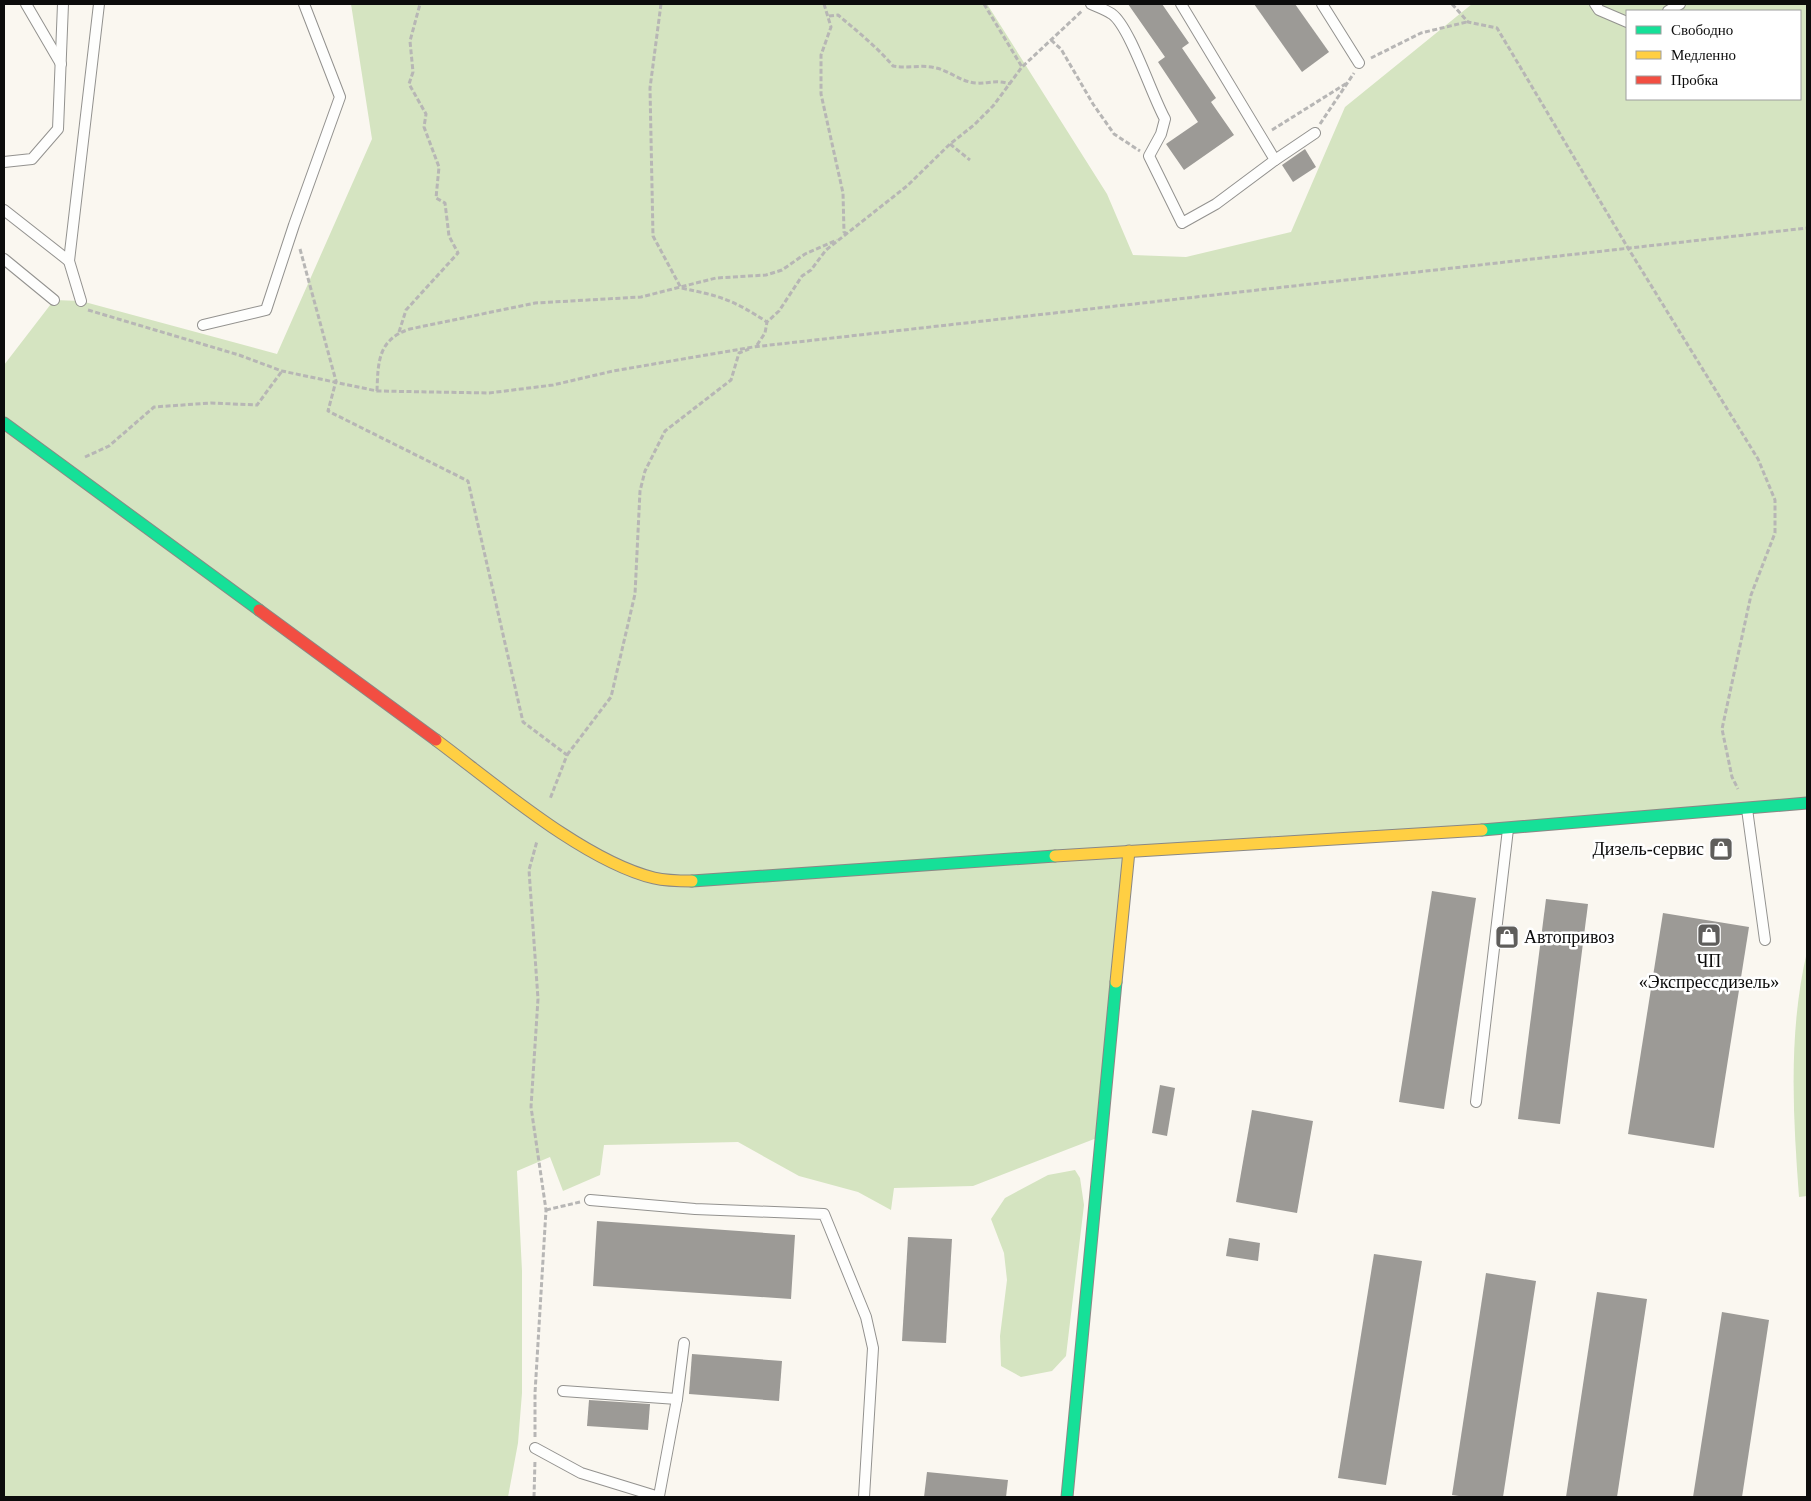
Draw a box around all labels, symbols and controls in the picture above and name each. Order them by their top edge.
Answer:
legend [1626,10,1801,100]
text: Свободно [1671,22,1733,38]
text: Медленно [1671,47,1736,63]
text: Пробка [1671,72,1719,88]
shop icon: Дизель-сервис [1708,836,1734,862]
place label: Дизель-сервис [1592,839,1704,859]
shop icon: ЧП «Экспрессдизель» [1696,922,1722,948]
shop icon: Автопривоз [1494,924,1520,950]
place label: Автопривоз [1524,927,1614,947]
place label: ЧП «Экспрессдизель» [1639,951,1779,992]

